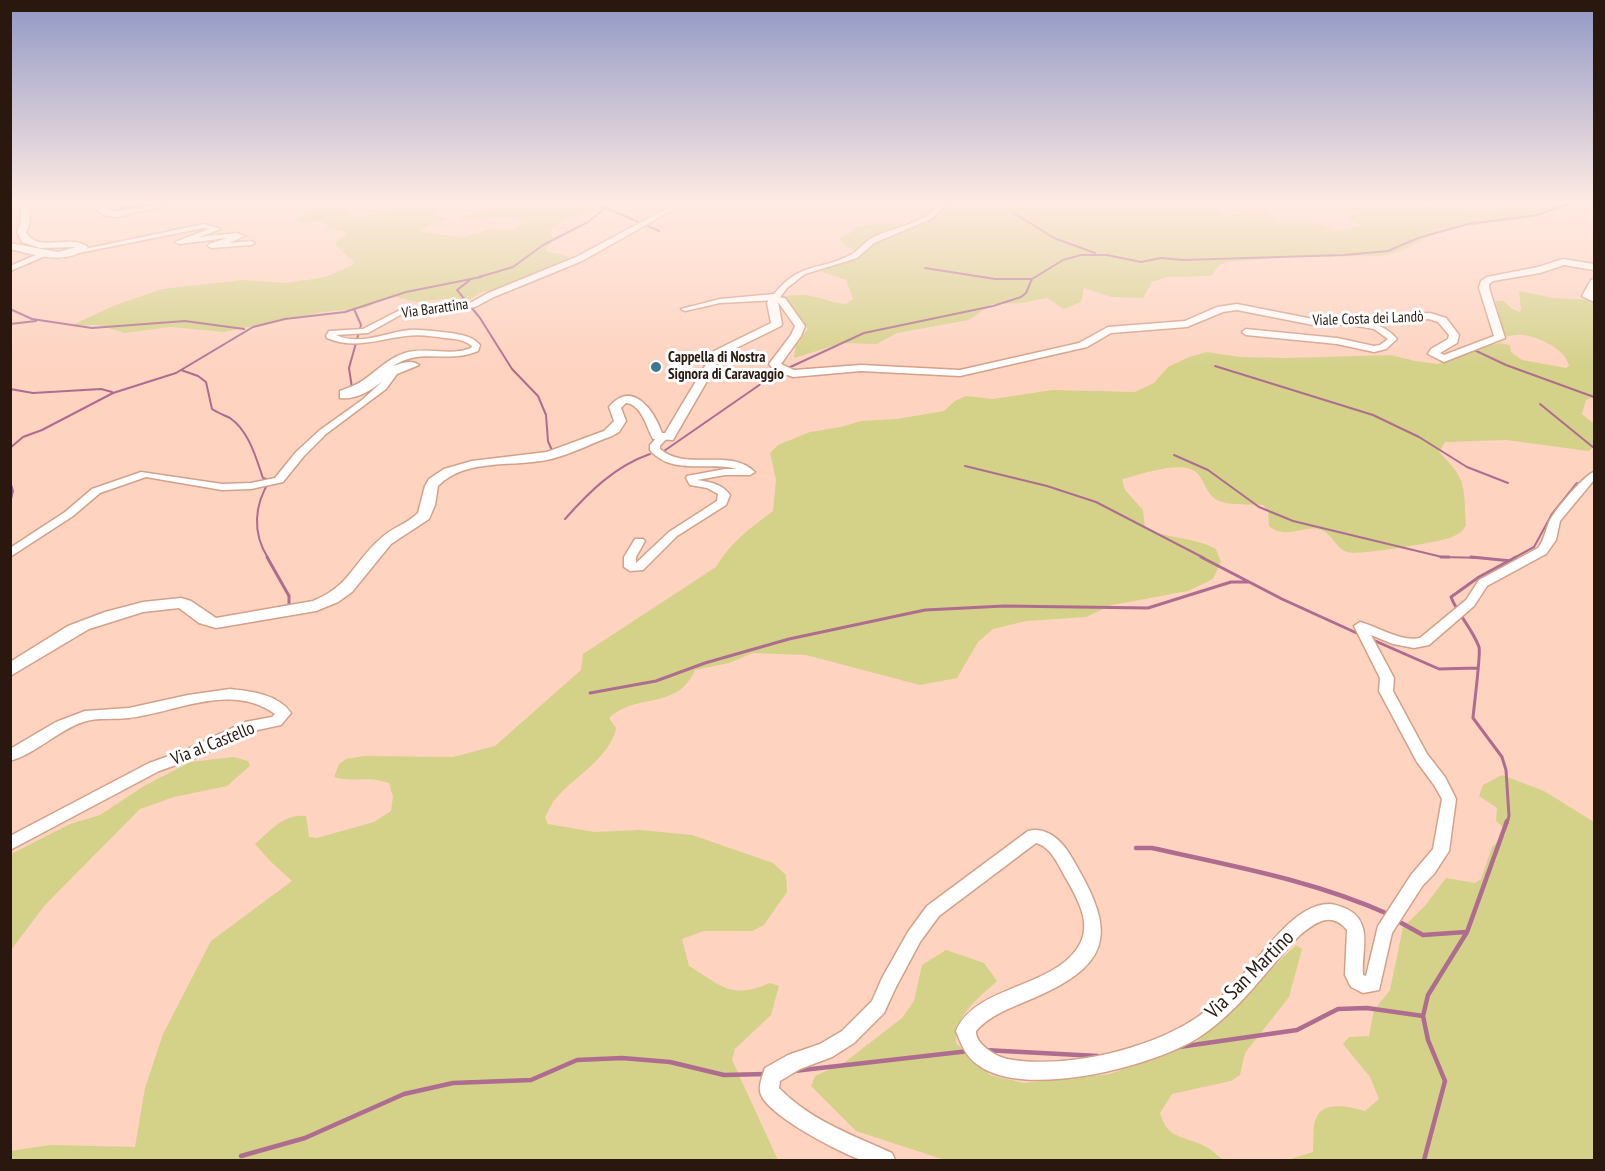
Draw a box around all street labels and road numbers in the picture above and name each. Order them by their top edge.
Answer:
street label: Via Barattina [401,295,469,323]
street label: Viale Costa dei Landò [1312,308,1424,330]
street label: Via al Castello [168,717,258,771]
street label: Via San Martino [1200,925,1300,1025]

